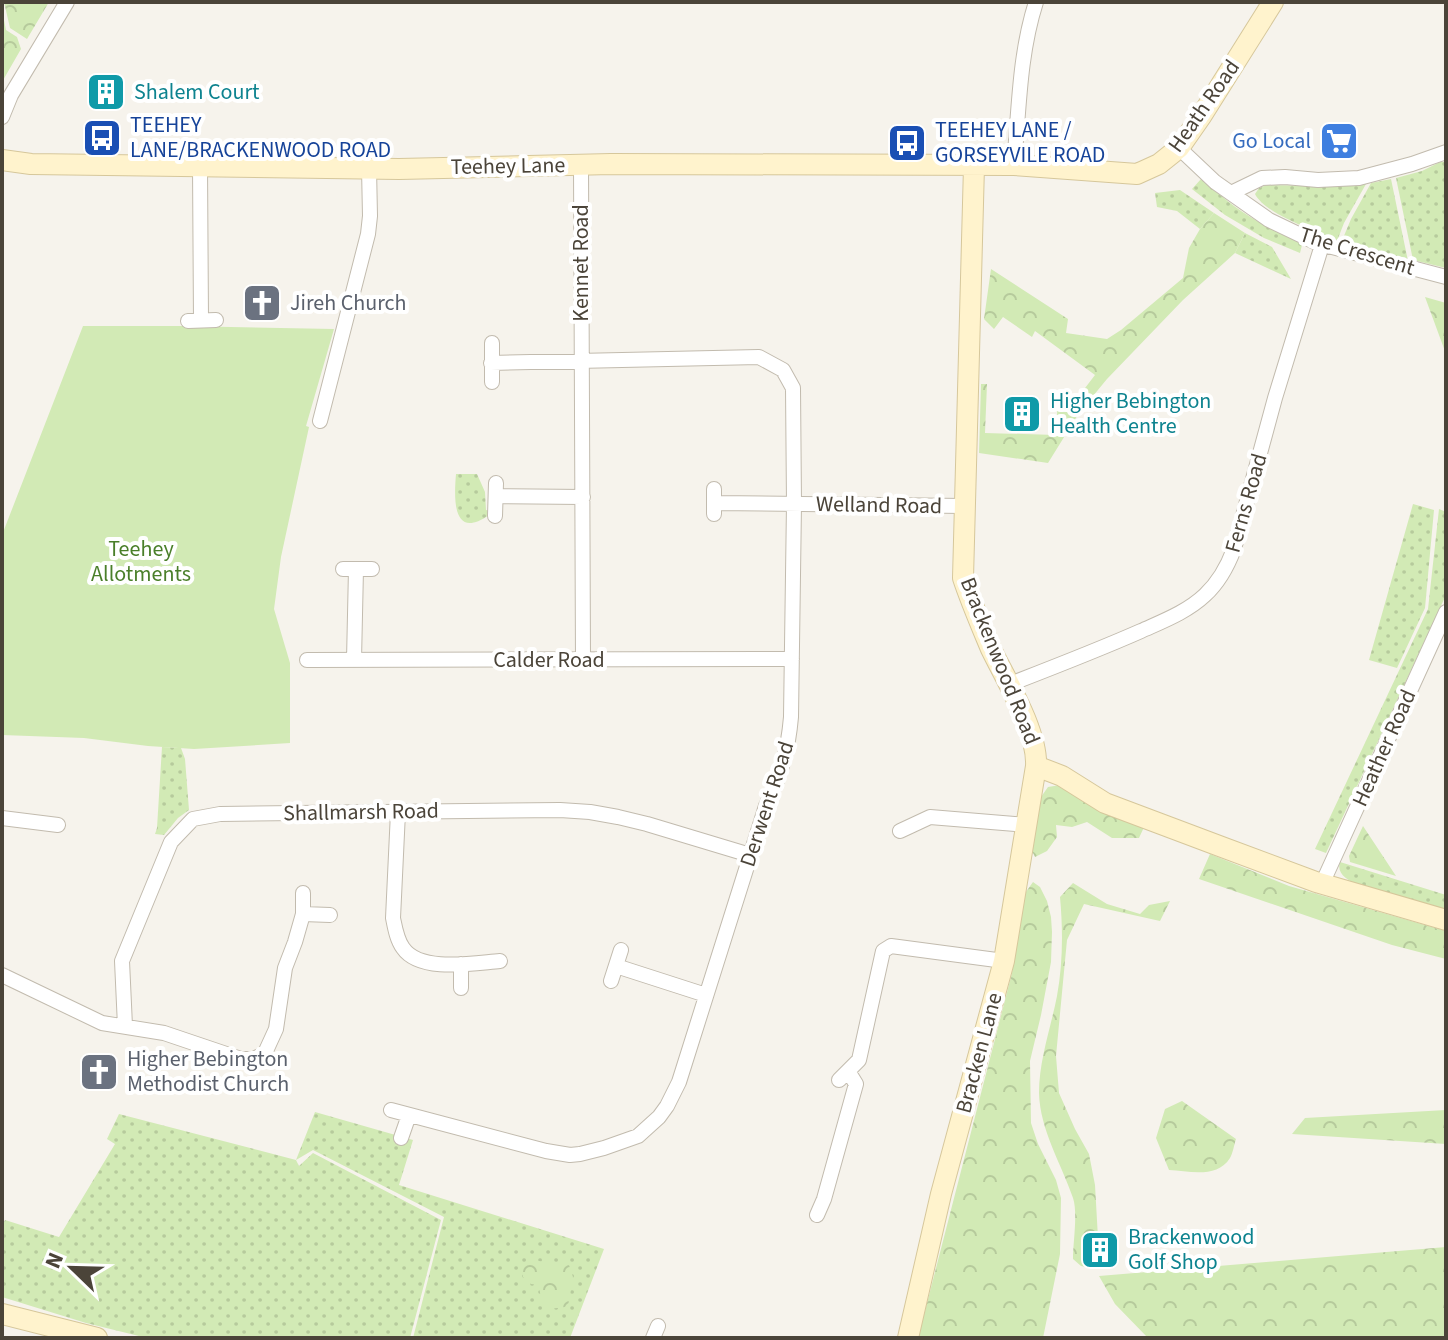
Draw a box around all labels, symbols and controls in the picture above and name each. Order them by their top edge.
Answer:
street label: Heath Road [1160,53,1248,159]
building icon: Shalem Court [85,71,127,113]
place label: Shalem Court [134,76,260,108]
place label: TEEHEY LANE/BRACKENWOOD ROAD [130,109,391,166]
place label: TEEHEY LANE / GORSEYVILE ROAD [935,114,1105,171]
bus stop icon: TEEHEY LANE/BRACKENWOOD ROAD [81,117,123,159]
supermarket icon: Go Local [1318,120,1360,162]
bus stop icon: TEEHEY LANE / GORSEYVILE ROAD [886,122,928,164]
place label: Go Local [1232,125,1311,157]
street label: Teehey Lane [450,149,566,183]
street label: Kennet Road [565,204,597,322]
street label: The Crescent [1295,218,1419,284]
church icon: Jireh Church [241,282,283,324]
place label: Jireh Church [290,287,407,319]
place label: Higher Bebington Health Centre [1050,385,1211,442]
building icon: Higher Bebington Health Centre [1001,393,1043,435]
street label: Ferns Road [1217,450,1275,556]
street label: Welland Road [816,488,942,522]
park label: Teehey Allotments [91,533,191,590]
street label: Brackenwood Road [952,572,1048,750]
street label: Calder Road [493,644,605,676]
street label: Heather Road [1344,684,1424,812]
street label: Derwent Road [732,737,802,871]
street label: Shallmarsh Road [283,795,439,829]
street label: Bracken Lane [948,989,1010,1117]
place label: Higher Bebington Methodist Church [127,1043,289,1100]
church icon: Higher Bebington Methodist Church [78,1051,120,1093]
place label: Brackenwood Golf Shop [1128,1221,1254,1278]
north arrow [32,1228,112,1308]
building icon: Brackenwood Golf Shop [1079,1229,1121,1271]
text: N [37,1248,72,1274]

